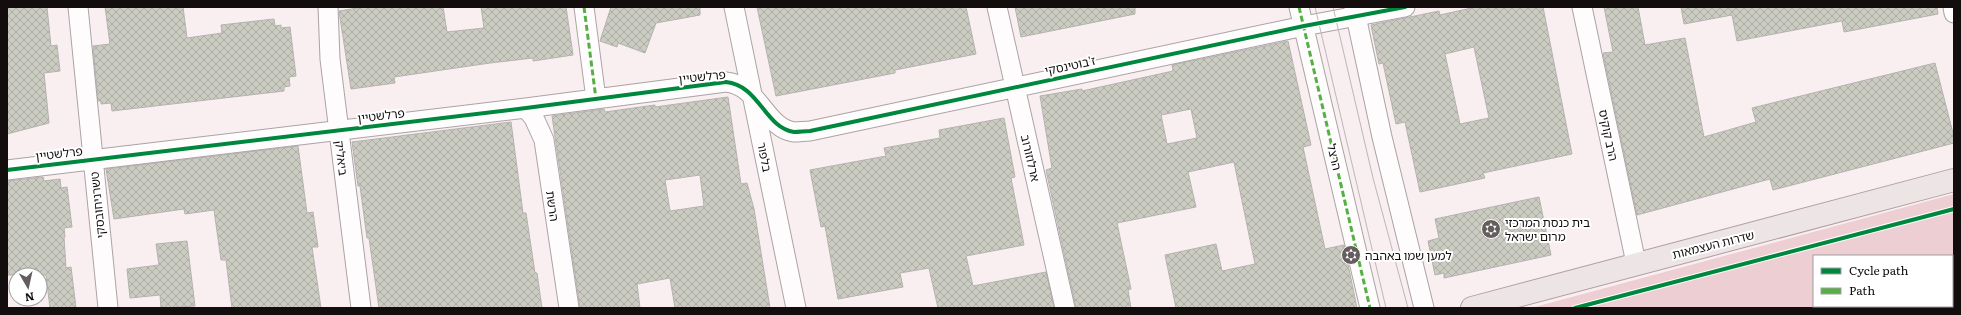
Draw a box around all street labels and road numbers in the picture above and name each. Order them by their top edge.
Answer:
street label: ז'בוטינסקי [1043,51,1097,79]
street label: פרלשטיין [678,65,726,87]
street label: פרלשטיין [356,103,406,127]
street label: הרב קוקיס [1595,107,1623,163]
street label: ארלוזורוב [1017,133,1045,184]
street label: ביאליק [331,139,353,177]
street label: פרלשטיין [34,141,84,165]
street label: בלפור [753,141,777,174]
street label: הרצל [1323,142,1347,172]
street label: טשרניחובסקי [85,171,109,239]
street label: הרשת [542,190,564,222]
street label: שדרות העצמאות [1670,225,1756,263]

